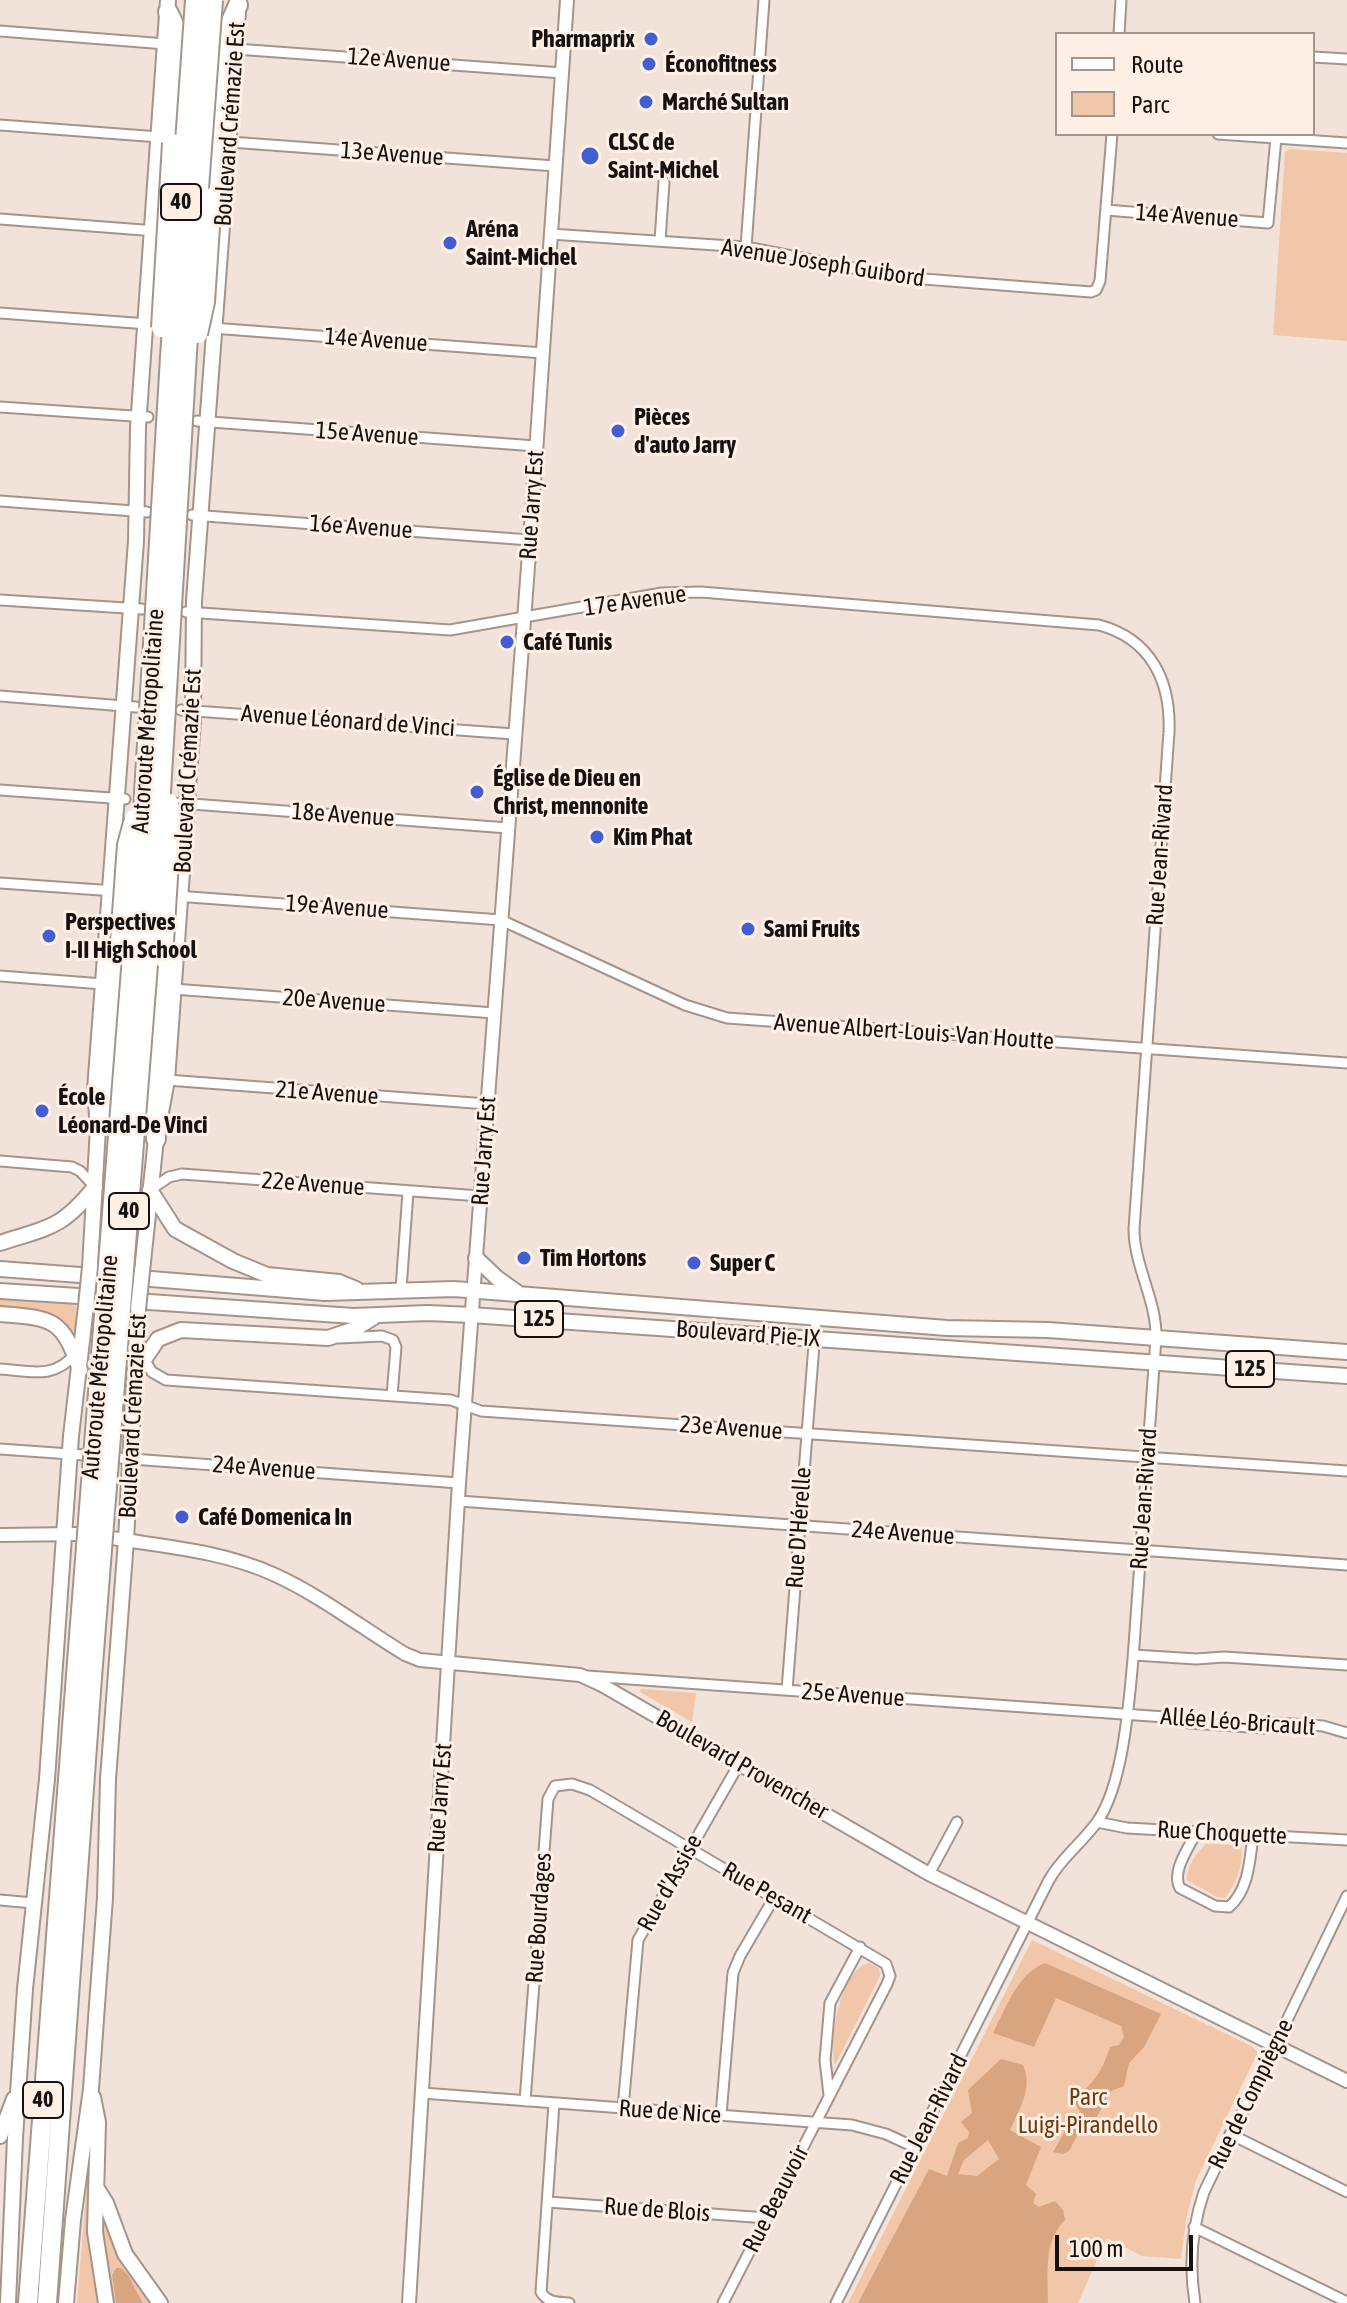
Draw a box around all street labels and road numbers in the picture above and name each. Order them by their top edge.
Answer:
street label: Boulevard Crémazie Est [208,21,252,227]
street label: 12e Avenue [347,42,451,78]
street label: 13e Avenue [340,136,444,172]
road number: 40 [161,184,201,220]
street label: 14e Avenue [1135,198,1239,234]
street label: Avenue Joseph Guibord [719,233,927,293]
street label: 14e Avenue [324,322,428,358]
street label: 15e Avenue [315,416,419,452]
street label: Rue Jarry Est [514,449,550,561]
street label: 16e Avenue [309,509,413,545]
street label: 17e Avenue [582,580,688,622]
street label: Autoroute Métropolitaine [126,608,170,834]
street label: Boulevard Crémazie Est [168,668,208,874]
street label: Avenue Léonard de Vinci [240,699,456,743]
street label: Rue Jean-Rivard [1141,783,1179,927]
street label: 18e Avenue [291,797,395,833]
street label: 19e Avenue [285,889,389,925]
street label: 20e Avenue [282,983,386,1019]
street label: Avenue Albert-Louis-Van Houtte [773,1008,1055,1056]
street label: 21e Avenue [275,1075,379,1111]
street label: Rue Jarry Est [466,1095,502,1207]
street label: 22e Avenue [261,1166,365,1202]
road number: 40 [109,1193,149,1229]
street label: Autoroute Métropolitaine [76,1254,124,1480]
road number: 125 [515,1301,563,1337]
street label: Boulevard Crémazie Est [113,1313,153,1519]
street label: Boulevard Pie-IX [675,1315,821,1353]
road number: 125 [1226,1351,1274,1387]
street label: 23e Avenue [679,1410,783,1446]
street label: Rue Jean-Rivard [1125,1427,1163,1571]
street label: 24e Avenue [212,1450,316,1486]
street label: Rue D'Hérelle [780,1466,818,1590]
street label: 24e Avenue [851,1515,955,1551]
street label: 25e Avenue [801,1677,905,1713]
street label: Allée Léo-Bricault [1159,1702,1317,1742]
street label: Boulevard Provencher [651,1704,833,1826]
street label: Rue Jarry Est [422,1742,458,1854]
street label: Rue Choquette [1156,1815,1288,1851]
street label: Rue d'Assise [632,1829,708,1937]
street label: Rue Bourdages [520,1852,558,1984]
street label: Rue Pesant [717,1856,817,1930]
street label: Rue de Compiègne [1202,2014,1300,2174]
street label: Rue Jean-Rivard [884,2049,974,2189]
road number: 40 [23,2082,63,2118]
street label: Rue de Nice [618,2094,722,2130]
street label: Rue Beauvoir [737,2141,815,2257]
street label: Rue de Blois [603,2192,711,2228]

